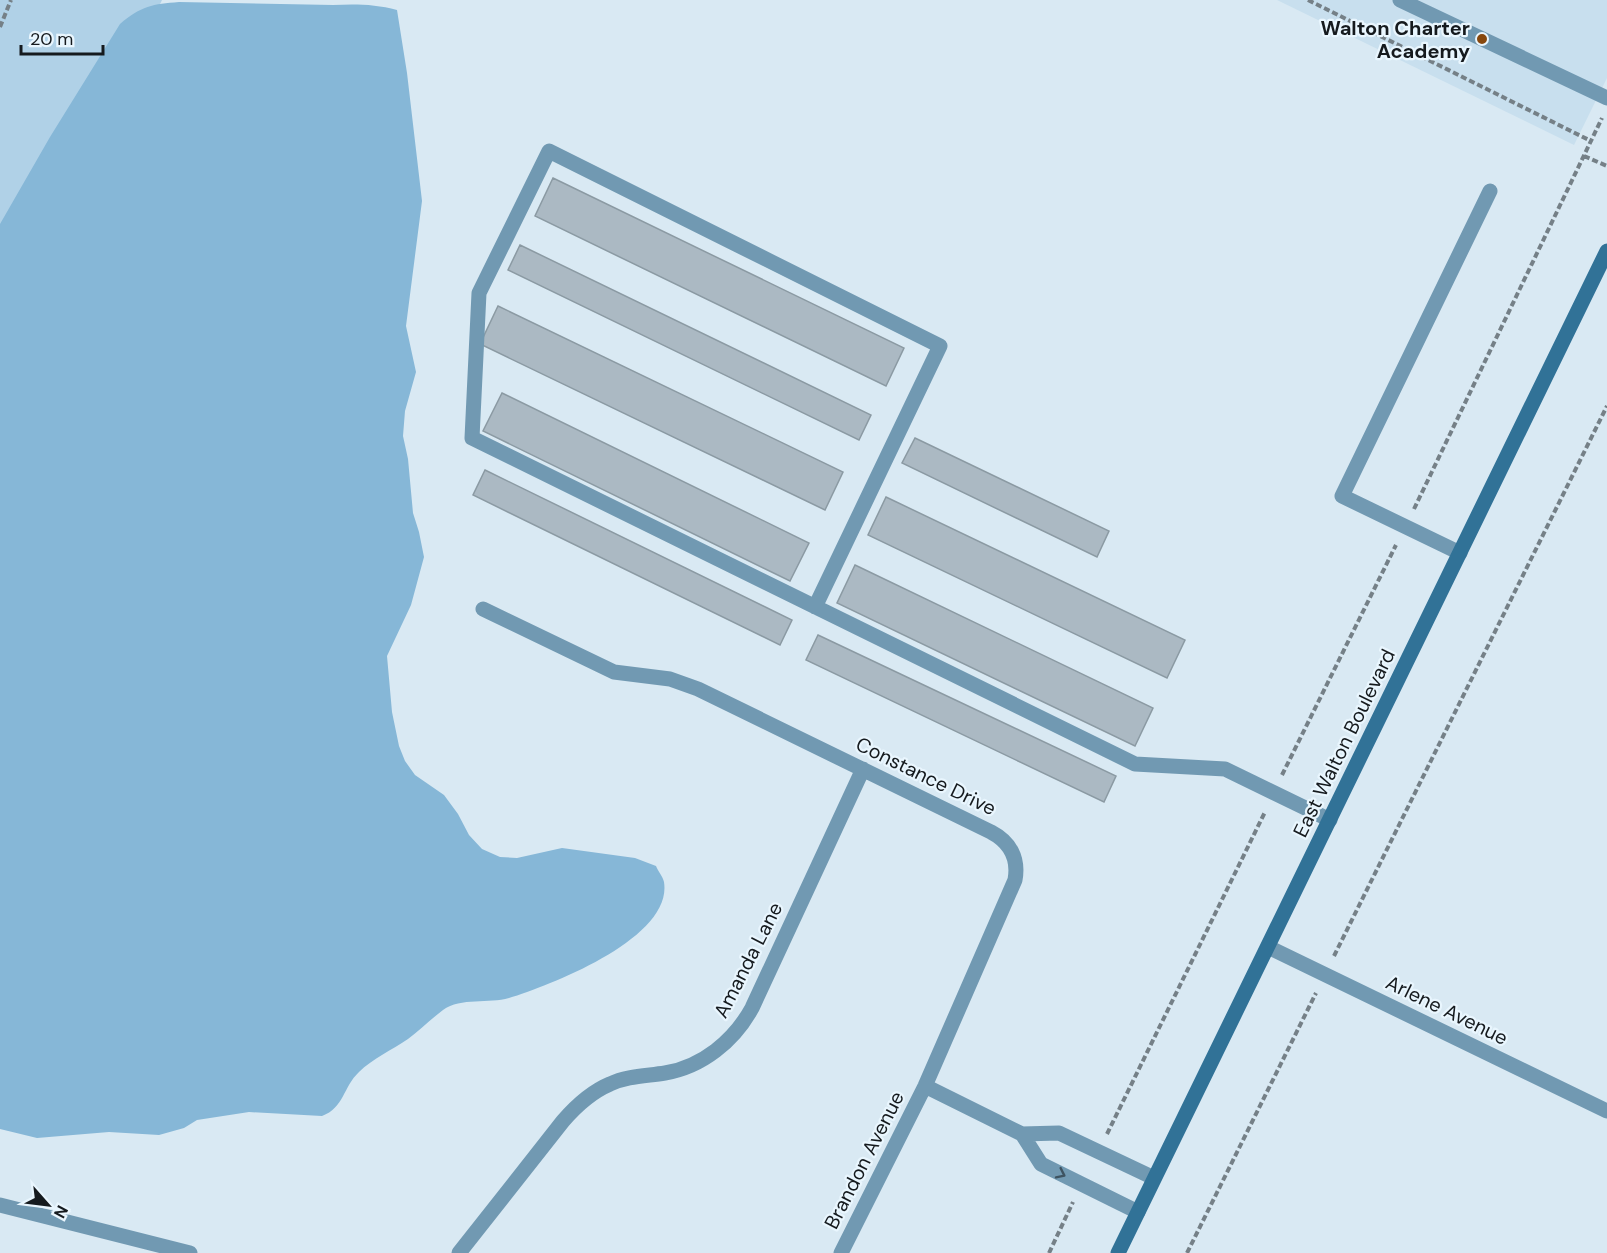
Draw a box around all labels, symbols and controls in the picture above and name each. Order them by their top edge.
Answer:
place label: Walton Charter Academy [1320,15,1470,64]
scale bar [21,18,104,56]
text: 20 m [30,27,73,51]
marker: Walton Charter Academy [1475,32,1489,46]
street label: East Walton Boulevard [1287,645,1401,841]
street label: Constance Drive [852,731,1000,821]
street label: Amanda Lane [708,898,788,1022]
street label: Arlene Avenue [1382,969,1512,1051]
street label: Brandon Avenue [818,1087,910,1233]
one-way arrow [1055,1167,1066,1178]
north arrow [18,1175,78,1235]
text: N [49,1202,73,1222]

